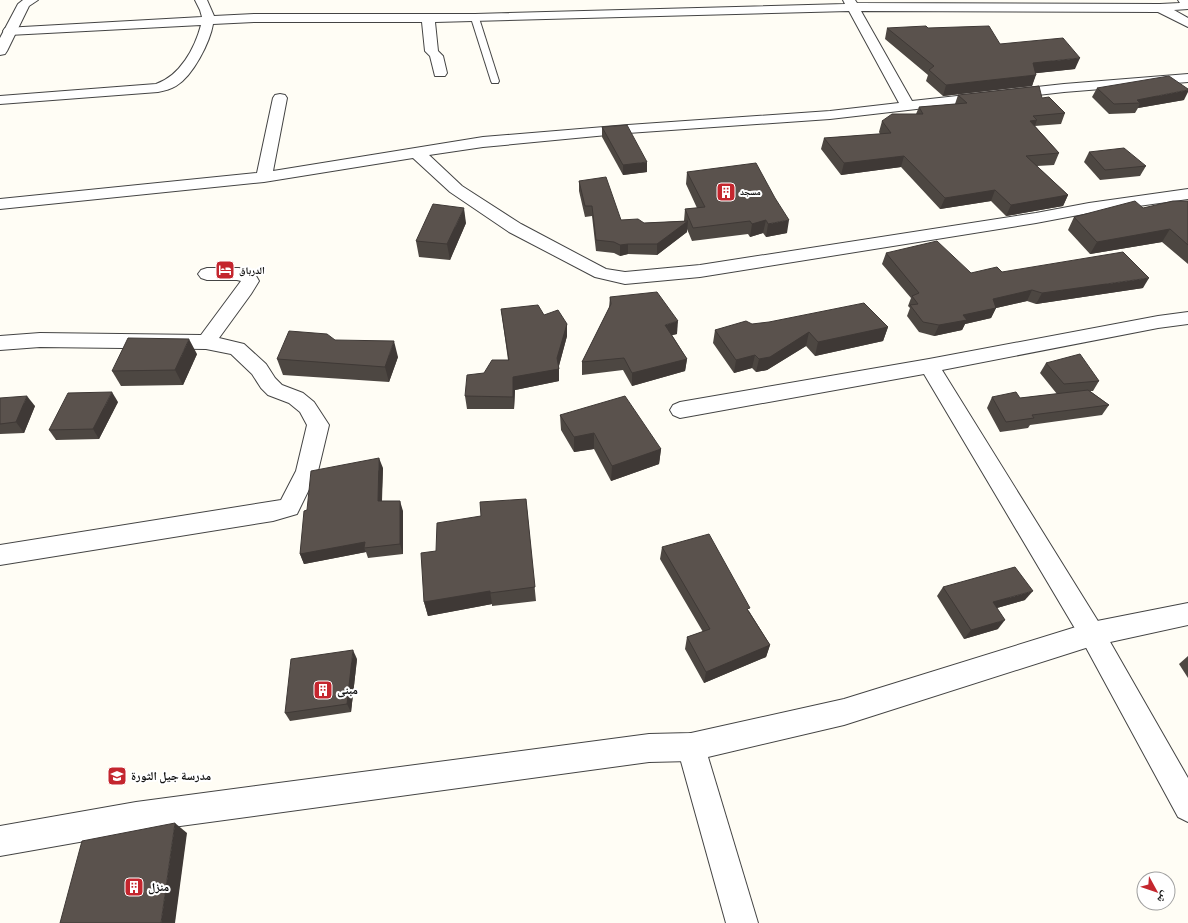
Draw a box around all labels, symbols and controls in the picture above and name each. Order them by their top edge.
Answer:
building icon: مسجد [715,181,737,203]
place label: مسجد [740,184,761,198]
hotel icon: الدرباق [214,259,236,281]
place label: الدرباق [239,262,265,277]
building icon: مبنى [312,679,334,701]
place label: مبنى [337,680,358,698]
school or university icon: مدرسة جيل الثورة [106,765,128,787]
place label: مدرسة جيل الثورة [131,766,211,784]
north arrow [1136,871,1176,911]
building icon: منزل [123,876,145,898]
place label: منزل [148,877,170,895]
text: ش [1154,888,1174,908]

